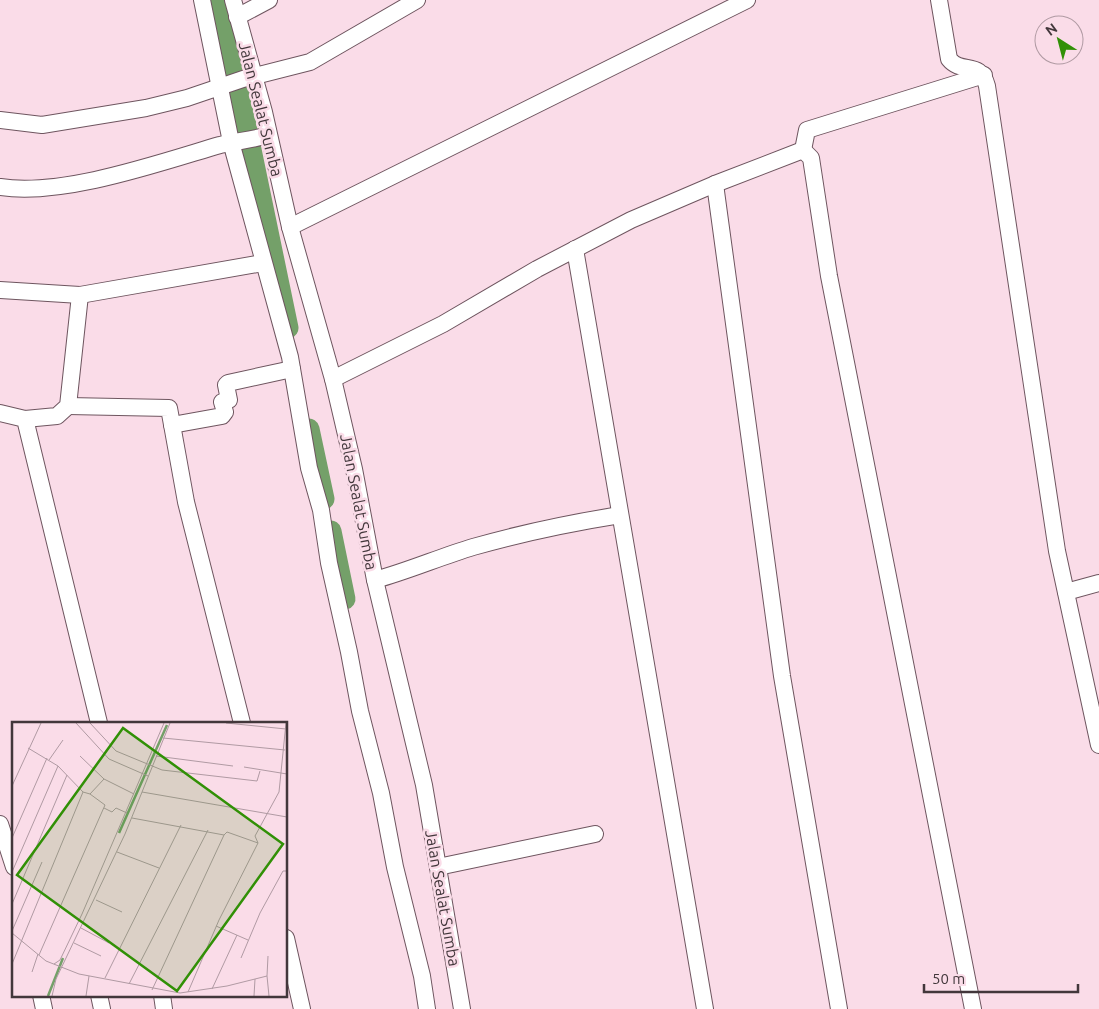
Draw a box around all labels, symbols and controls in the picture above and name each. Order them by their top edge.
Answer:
north arrow [1034,15,1084,65]
text: N [1042,20,1060,39]
street label: Jalan Sealat Sumba [236,40,286,178]
street label: Jalan Sealat Sumba [337,432,381,572]
inset map [12,722,288,996]
street label: Jalan Sealat Sumba [422,828,464,968]
scale bar [924,962,1078,994]
text: 50 m [932,970,965,987]

